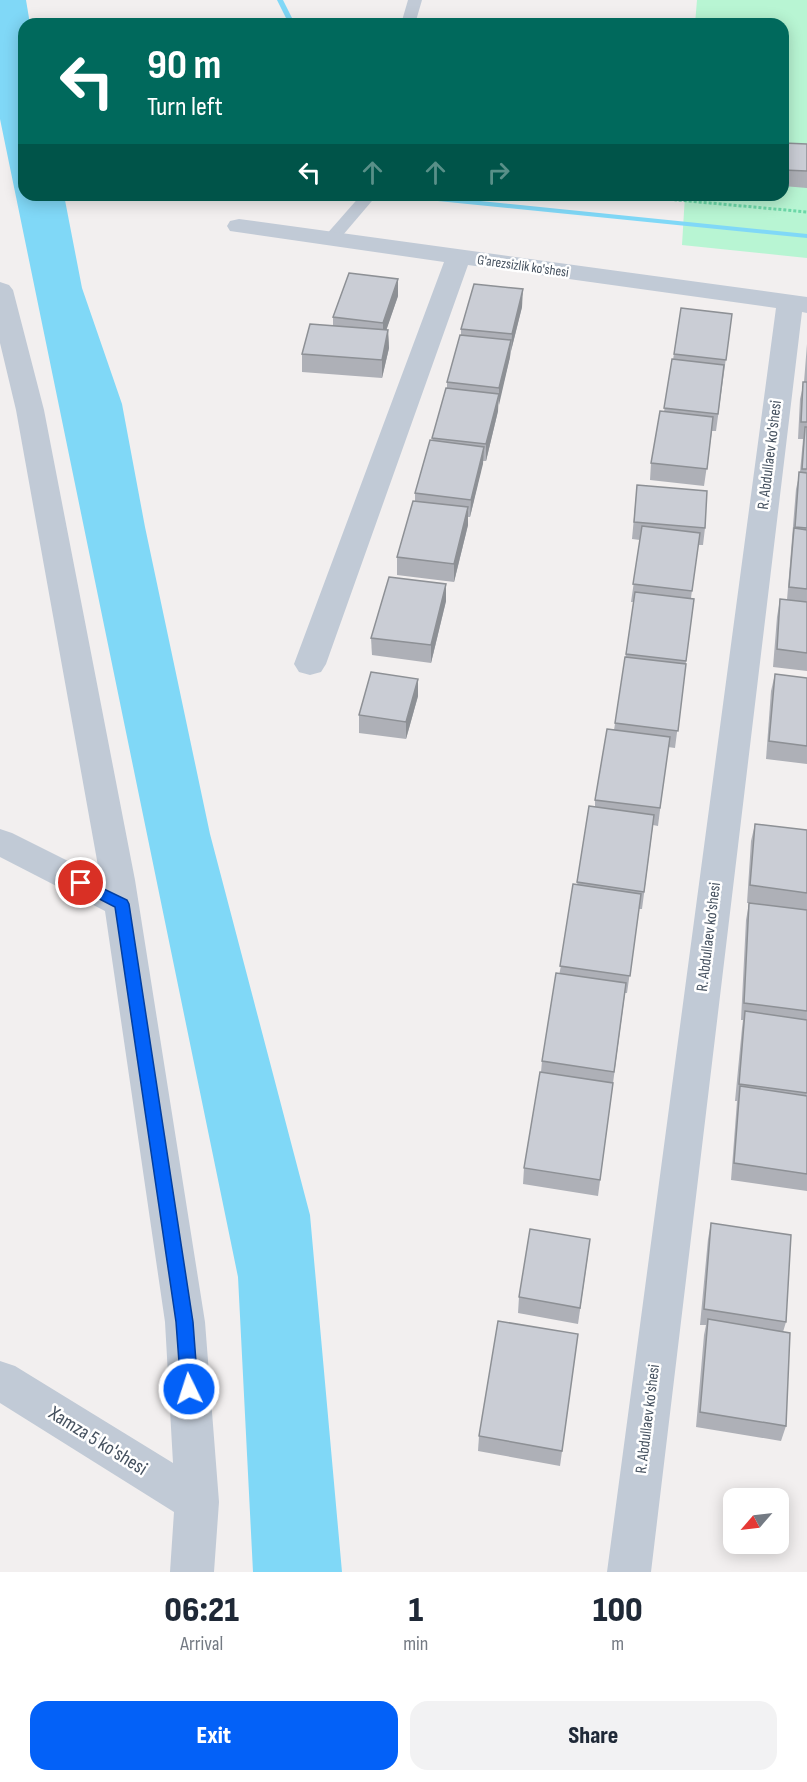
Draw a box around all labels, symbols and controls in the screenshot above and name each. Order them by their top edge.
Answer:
text: 90 m [147,40,221,91]
icon: left [48,42,126,120]
text: Turn left [147,91,223,123]
icon: left [293,156,326,189]
icon: ahead [356,156,389,189]
icon: ahead [419,156,452,189]
icon: right [482,156,515,189]
street label: G'arezsizlik ko'shesi [476,251,570,281]
street label: R. Abdullaev ko'shesi [754,399,786,511]
pin [55,857,106,908]
icon: arrive [64,866,97,899]
street label: R. Abdullaev ko'shesi [693,881,725,993]
position arrow [157,1357,221,1421]
street label: R. Abdullaev ko'shesi [632,1363,664,1475]
street label: Xamza 5 ko'shesi [44,1401,152,1481]
north arrow [723,1488,789,1554]
map controls [723,1488,789,1554]
text: 06:21 [164,1589,239,1632]
text: 1 [408,1589,423,1632]
text: 100 [593,1589,643,1632]
text: Arrival [180,1632,223,1656]
text: min [403,1632,428,1656]
text: m [611,1632,624,1656]
button: Exit [30,1701,398,1770]
button: Share [410,1701,777,1770]

